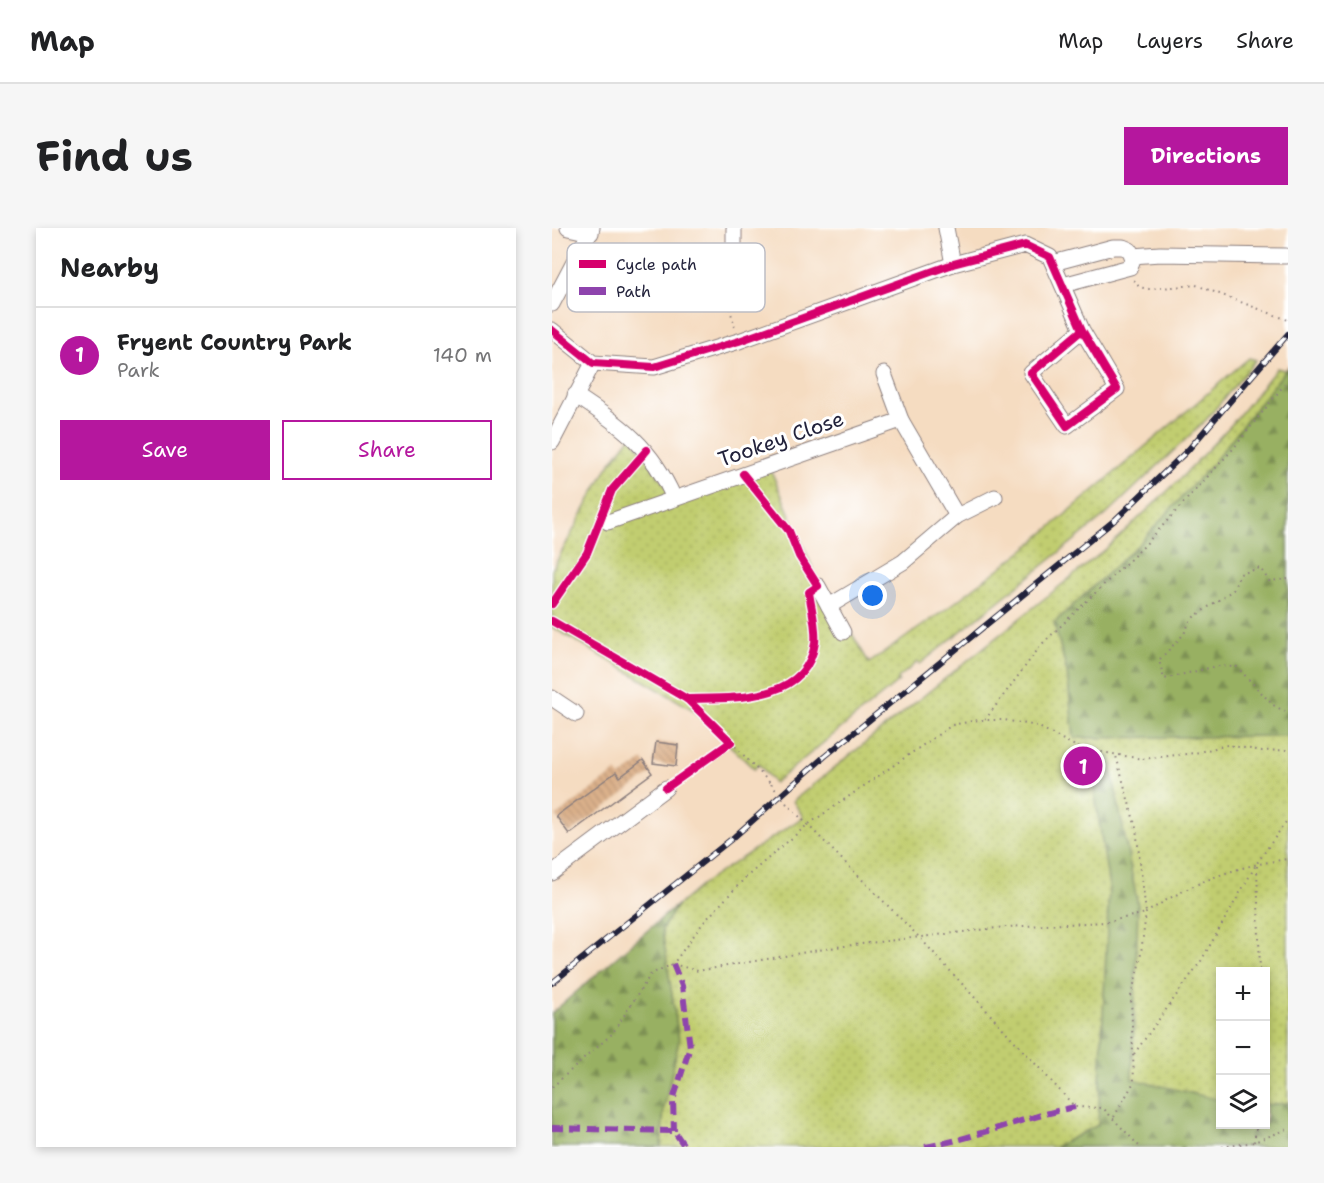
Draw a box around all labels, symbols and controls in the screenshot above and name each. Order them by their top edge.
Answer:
text: Map [30,22,95,60]
text: Map [1058,27,1103,55]
text: Layers [1136,27,1203,55]
text: Share [1236,27,1294,55]
button: Directions [1124,127,1288,185]
text: Find us [36,128,193,184]
legend [567,243,765,312]
text: Nearby [60,250,159,285]
text: Cycle path [616,254,697,275]
text: Path [616,281,651,302]
text: Fryent Country Park [117,328,352,357]
text: 1 [75,342,84,368]
text: 140 m [433,342,492,368]
text: Park [117,357,160,383]
street label: Tookey Close [714,404,848,474]
button: Save [60,420,270,480]
button: Share [282,420,492,480]
your location [858,581,887,610]
pin: 1 [1064,744,1102,788]
map controls [1216,967,1270,1129]
button: + [1216,967,1270,1021]
button: − [1216,1021,1270,1075]
button: layers [1216,1075,1270,1129]

